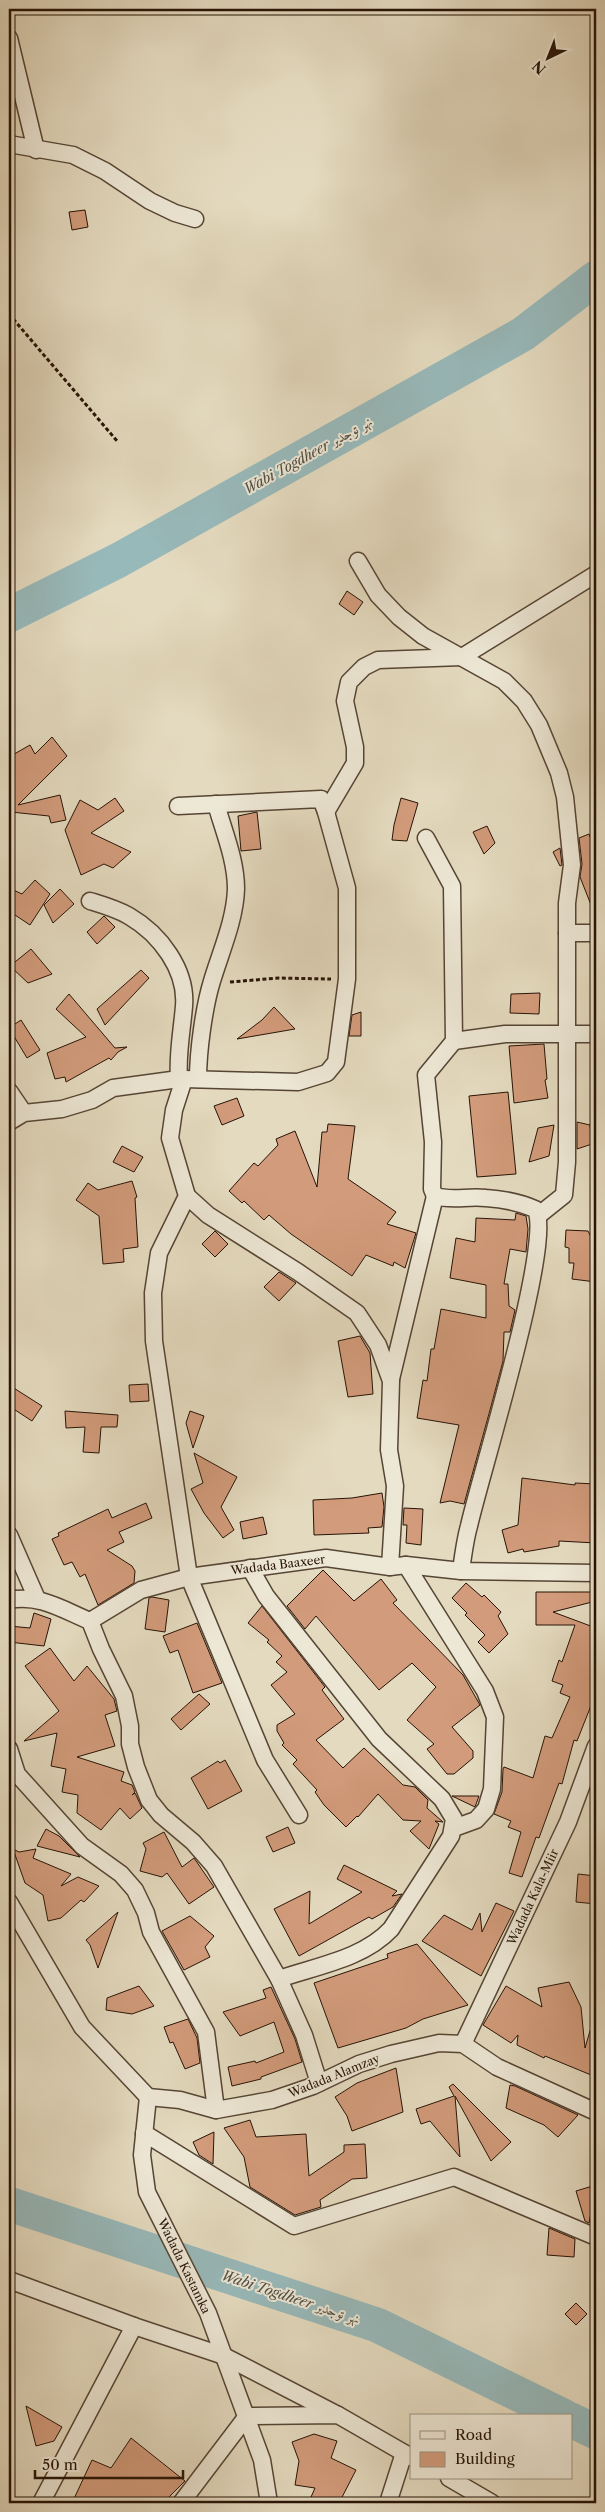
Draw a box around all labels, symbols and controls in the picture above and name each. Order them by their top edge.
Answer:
north arrow [522,32,572,82]
text: N [529,57,550,78]
water label: Wabi Togdheer نهر توجدير [240,412,376,499]
street label: Wadada Baaxeer [229,1551,326,1578]
street label: Wadada Kala-Miir [503,1846,561,1948]
street label: Wadada Alamzay [285,2050,382,2101]
street label: Wadada Kastamka [154,2215,214,2317]
water label: Wabi Togdheer نهر توجدير [219,2266,363,2329]
legend [410,2414,572,2480]
text: Road [455,2425,492,2444]
scale bar [35,2447,182,2479]
text: Building [455,2449,515,2468]
text: 50 m [42,2455,78,2474]

